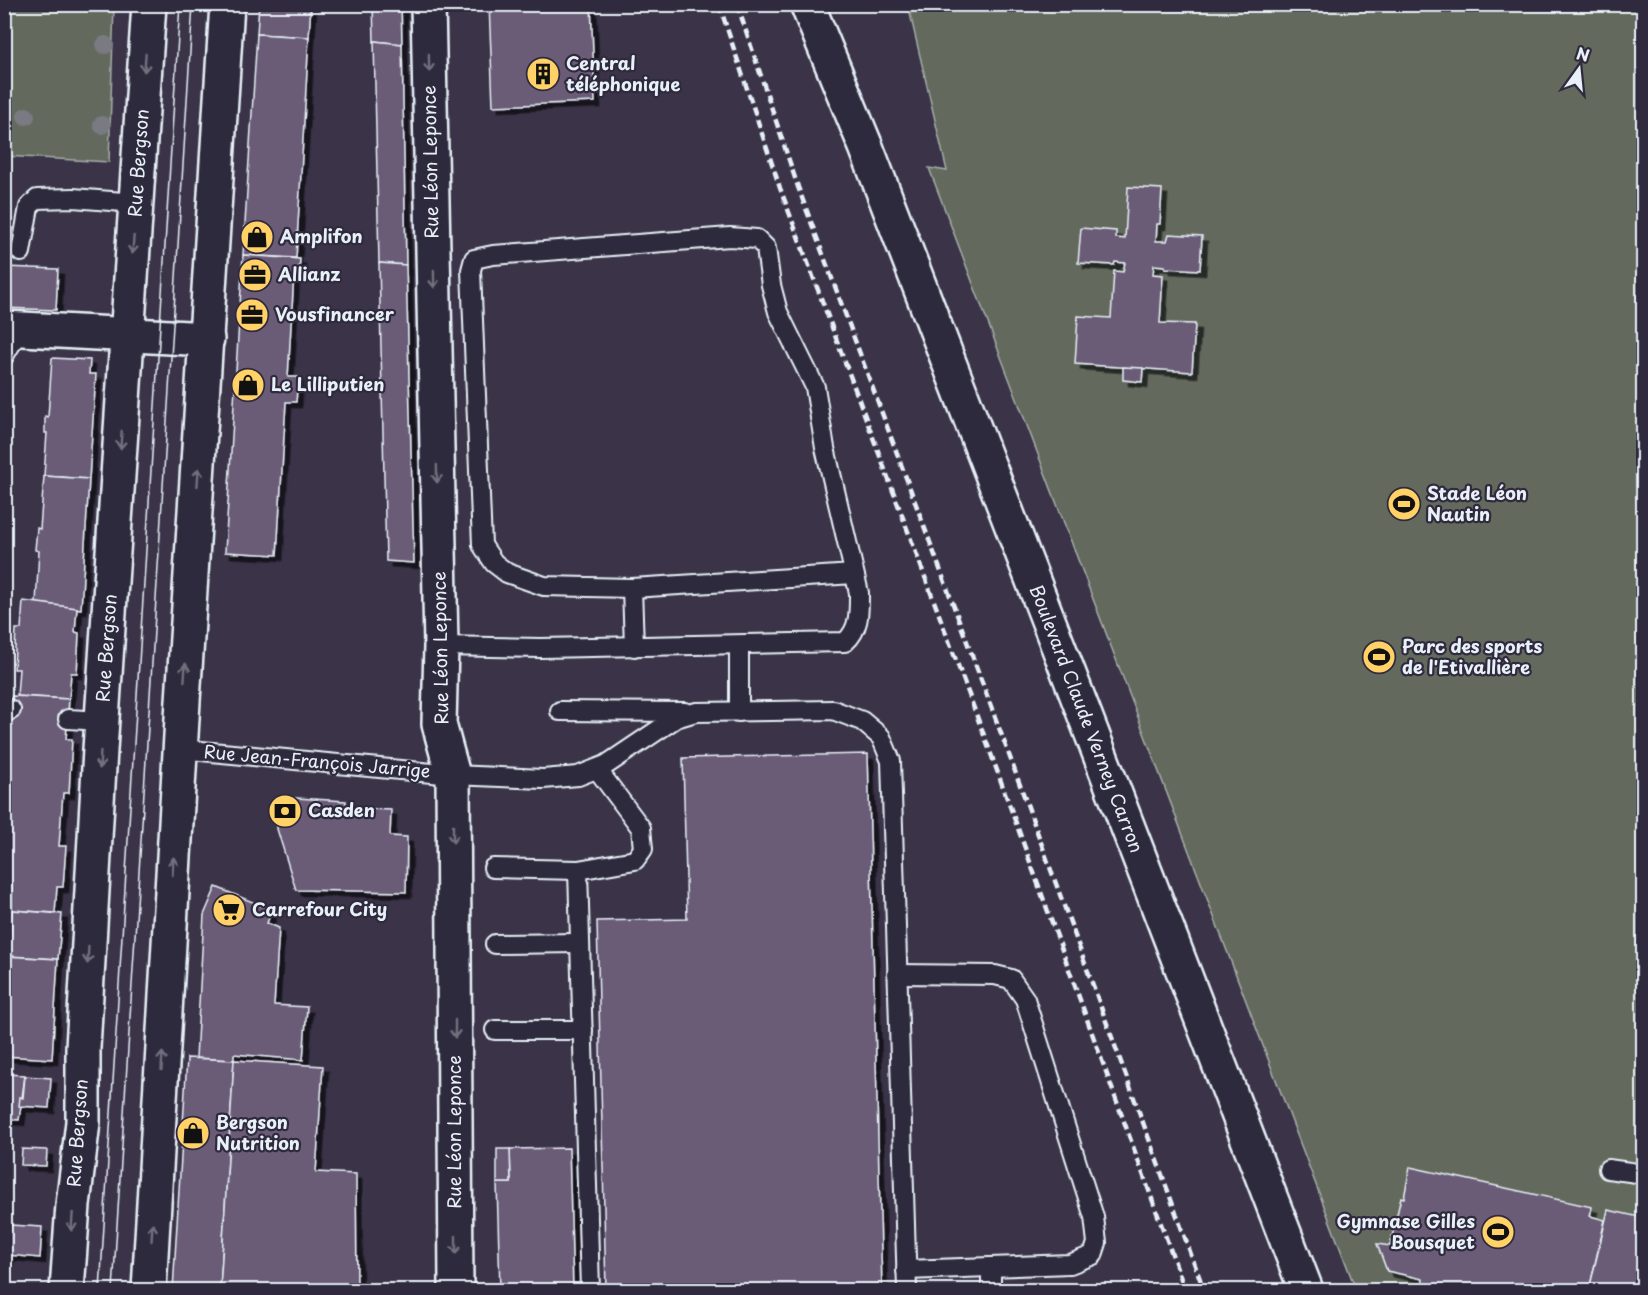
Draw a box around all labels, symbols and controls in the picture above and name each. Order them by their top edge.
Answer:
north arrow [1549,39,1609,99]
text: N [1574,40,1592,67]
place label: Central téléphonique [566,49,680,97]
one-way arrow [139,52,150,72]
one-way arrow [424,52,435,72]
building icon: Central téléphonique [525,56,561,92]
street label: Rue Léon Leponce [415,85,444,239]
street label: Rue Bergson [120,108,155,218]
shop icon: Amplifon [239,219,275,255]
place label: Amplifon [280,222,363,249]
one-way arrow [127,235,138,255]
office icon: Allianz [237,257,273,293]
place label: Allianz [277,260,341,287]
one-way arrow [428,268,439,288]
office icon: Vousfinancer [234,297,270,333]
place label: Vousfinancer [275,300,395,327]
shop icon: Le Lilliputien [230,367,266,403]
place label: Le Lilliputien [271,370,385,397]
one-way arrow [115,429,126,449]
one-way arrow [432,463,443,483]
one-way arrow [193,468,204,488]
place label: Stade Léon Nautin [1427,479,1527,527]
sports icon: Stade Léon Nautin [1386,486,1422,522]
street label: Rue Léon Leponce [425,571,454,725]
street label: Boulevard Claude Verney Carron [1024,581,1151,856]
street label: Rue Bergson [88,593,123,703]
place label: Parc des sports de l'Etivallière [1402,632,1543,680]
sports icon: Parc des sports de l'Etivallière [1361,639,1397,675]
one-way arrow [180,662,191,682]
street label: Rue Jean-François Jarrige [203,737,432,784]
one-way arrow [94,750,105,769]
bank icon: Casden [267,793,303,829]
place label: Casden [308,796,375,823]
one-way arrow [447,823,459,843]
one-way arrow [168,857,179,877]
supermarket icon: Carrefour City [211,892,247,928]
place label: Carrefour City [252,895,387,922]
one-way arrow [83,944,94,964]
one-way arrow [449,1018,461,1038]
one-way arrow [157,1051,168,1071]
street label: Rue Léon Leponce [440,1055,467,1209]
street label: Rue Bergson [59,1078,94,1188]
place label: Bergson Nutrition [216,1108,300,1156]
shop icon: Bergson Nutrition [175,1115,211,1151]
place label: Gymnase Gilles Bousquet [1337,1207,1475,1255]
one-way arrow [66,1212,77,1232]
sports icon: Gymnase Gilles Bousquet [1480,1214,1516,1250]
one-way arrow [147,1223,158,1243]
one-way arrow [450,1234,462,1254]

